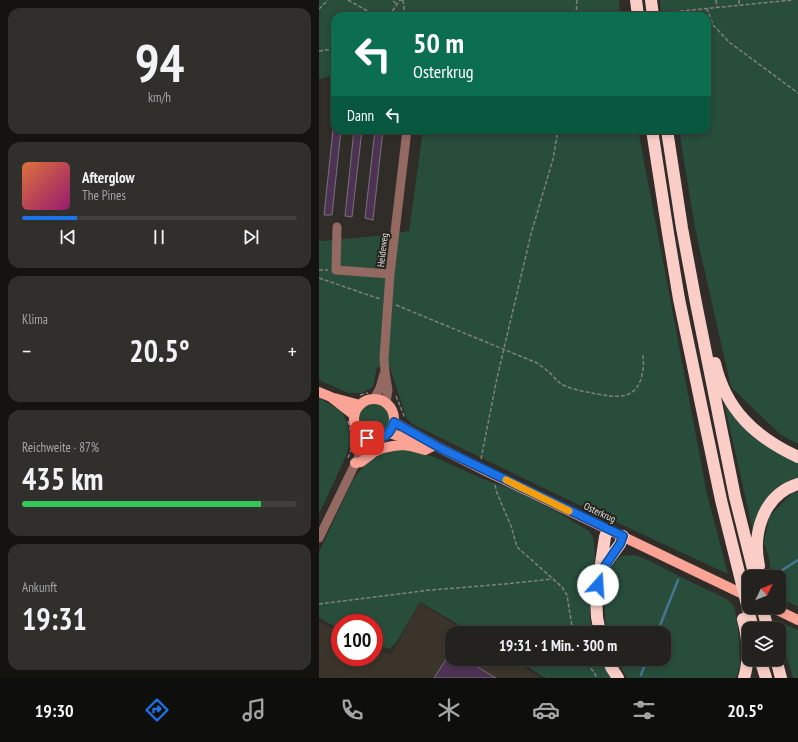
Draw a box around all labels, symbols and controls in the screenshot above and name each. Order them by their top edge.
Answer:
text: 50 m [413,24,464,61]
icon: left [347,28,399,80]
text: 94 [135,29,184,96]
text: Osterkrug [413,60,474,83]
text: km/h [148,89,171,106]
icon: left [382,104,404,126]
text: Dann [347,106,374,125]
text: Afterglow [82,168,134,187]
text: The Pines [82,187,126,204]
icon: previous [57,226,79,248]
icon: pause [148,226,170,248]
icon: next [240,226,262,248]
street label: Heideweg [374,232,391,268]
text: Klima [22,311,48,328]
text: 20.5° [129,331,190,370]
text: − [22,337,31,365]
text: + [288,337,297,365]
pin [350,421,384,455]
icon: arrive [356,427,378,449]
text: Reichweite · 87% [22,439,99,456]
text: 435 km [22,459,103,498]
street label: Osterkrug [582,499,618,525]
position arrow [577,564,619,606]
north arrow [742,570,786,614]
map controls [742,570,786,666]
text: Ankunft [22,579,57,596]
text: 19:31 [22,599,87,638]
speed limit sign: 100 [331,614,383,666]
button: layers [742,622,786,666]
text: 19:31 · 1 Min. · 300 m [499,636,617,655]
icon: directions [143,696,171,724]
icon: music [240,696,268,724]
icon: phone [338,696,366,724]
icon: climate [435,696,463,724]
icon: car [532,696,560,724]
icon: filters [630,696,658,724]
text: 19:30 [35,699,74,722]
text: 20.5° [727,699,763,722]

